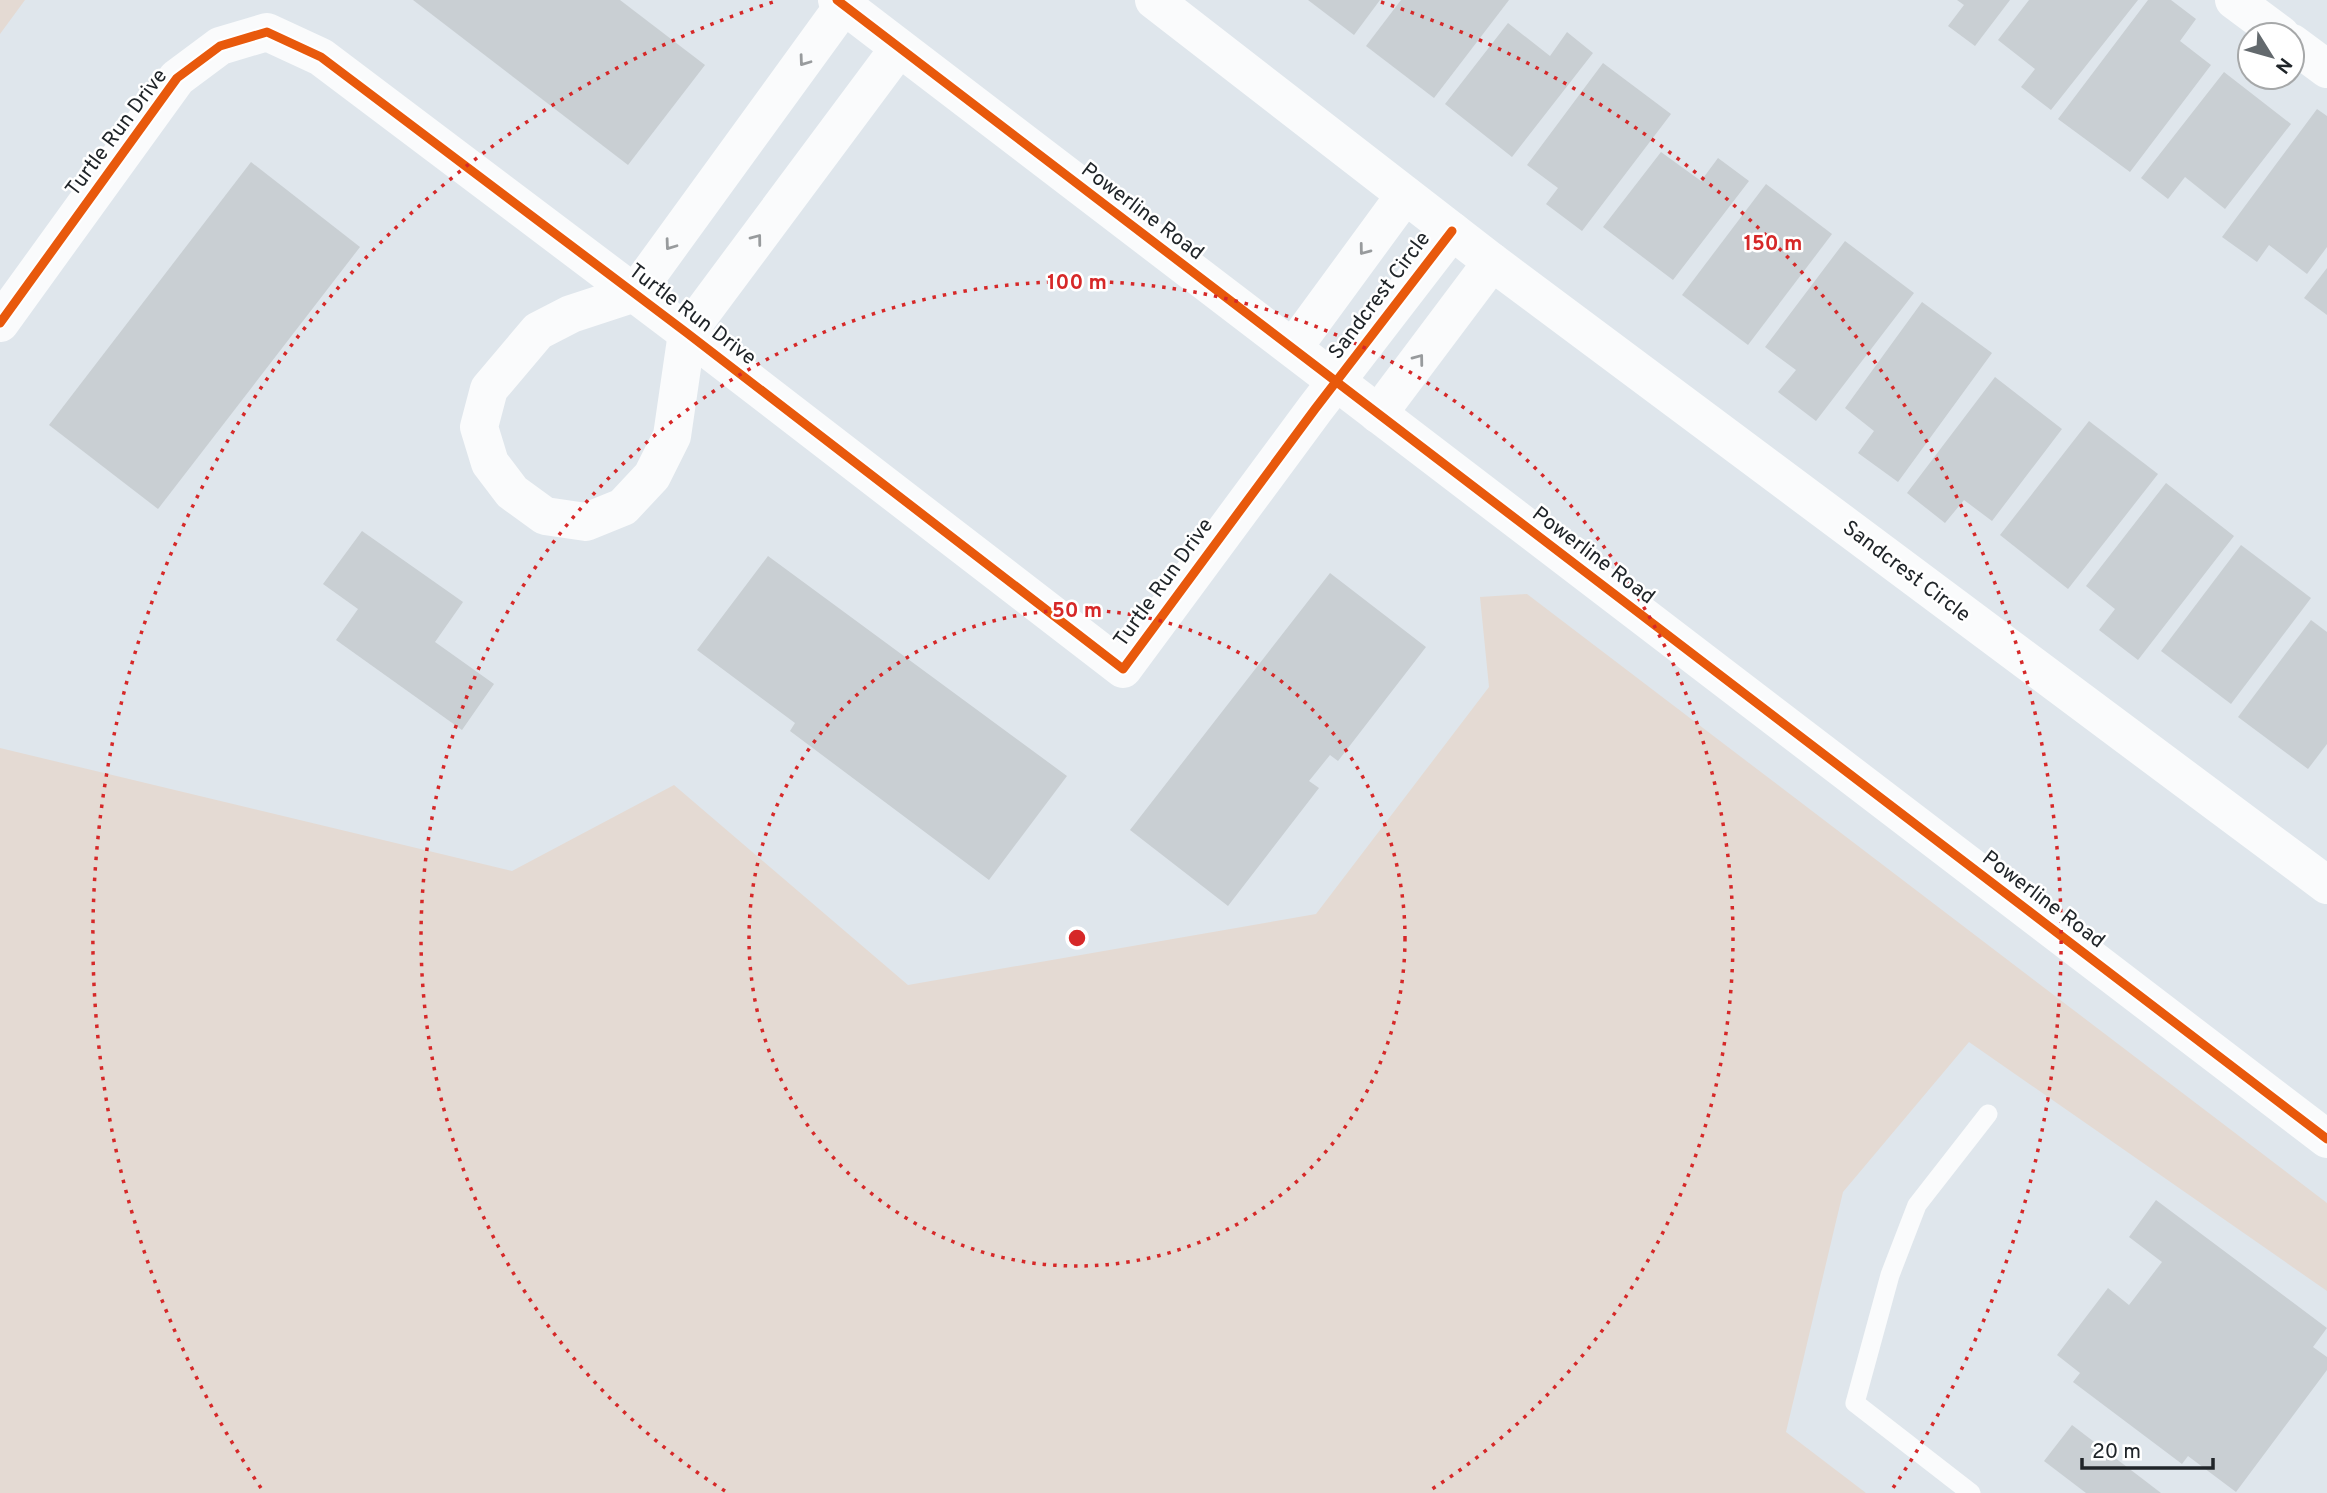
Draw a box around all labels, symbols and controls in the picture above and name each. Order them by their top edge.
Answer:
north arrow [2236,21,2306,91]
text: N [2269,52,2297,78]
one-way arrow [799,53,812,65]
street label: Turtle Run Drive [60,64,174,202]
street label: Powerline Road [1075,157,1209,267]
street label: Sandcrest Circle [1323,227,1437,365]
text: 150 m [1744,231,1802,258]
one-way arrow [749,234,762,247]
one-way arrow [666,237,678,250]
one-way arrow [1360,242,1372,255]
street label: Turtle Run Drive [623,258,761,372]
text: 100 m [1047,270,1107,297]
one-way arrow [1411,354,1423,367]
street label: Powerline Road [1526,501,1660,611]
street label: Turtle Run Drive [1108,513,1220,653]
street label: Sandcrest Circle [1837,515,1975,629]
text: 50 m [1052,598,1102,625]
street label: Powerline Road [1976,845,2110,955]
centre of rings [1065,926,1089,950]
scale bar [2082,1426,2213,1470]
text: 20 m [2092,1439,2141,1466]

